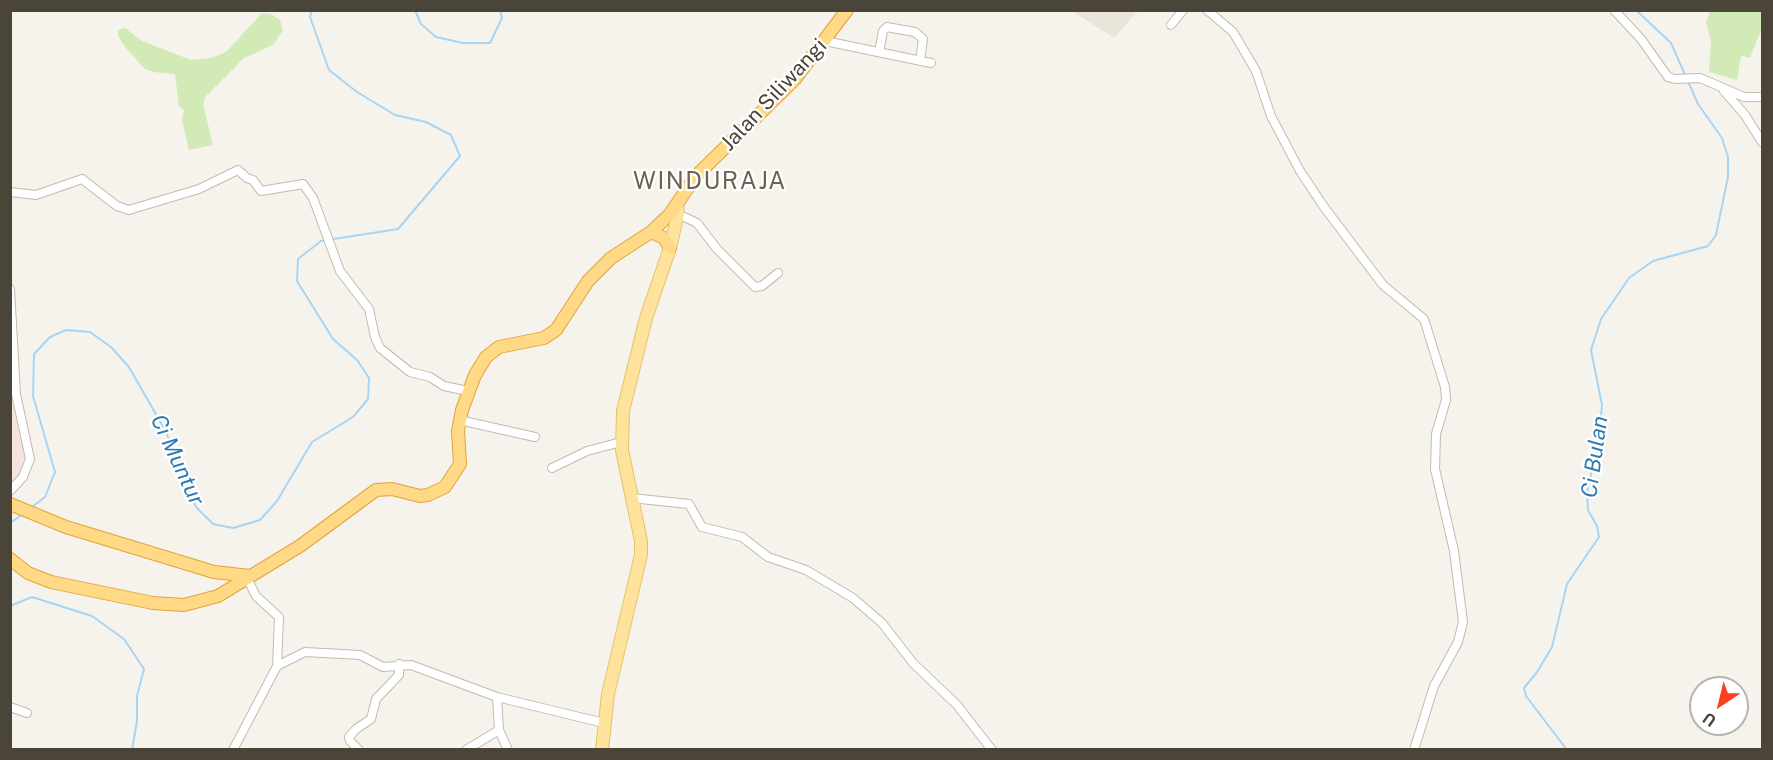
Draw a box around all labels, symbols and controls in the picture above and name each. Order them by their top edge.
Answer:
street label: Jalan Siliwangi [716,34,832,156]
district label: WINDURAJA [633,168,787,196]
water label: Ci Muntur [144,410,210,510]
water label: Ci Bulan [1576,414,1614,500]
north arrow [1689,676,1749,736]
text: U [1699,708,1720,731]

